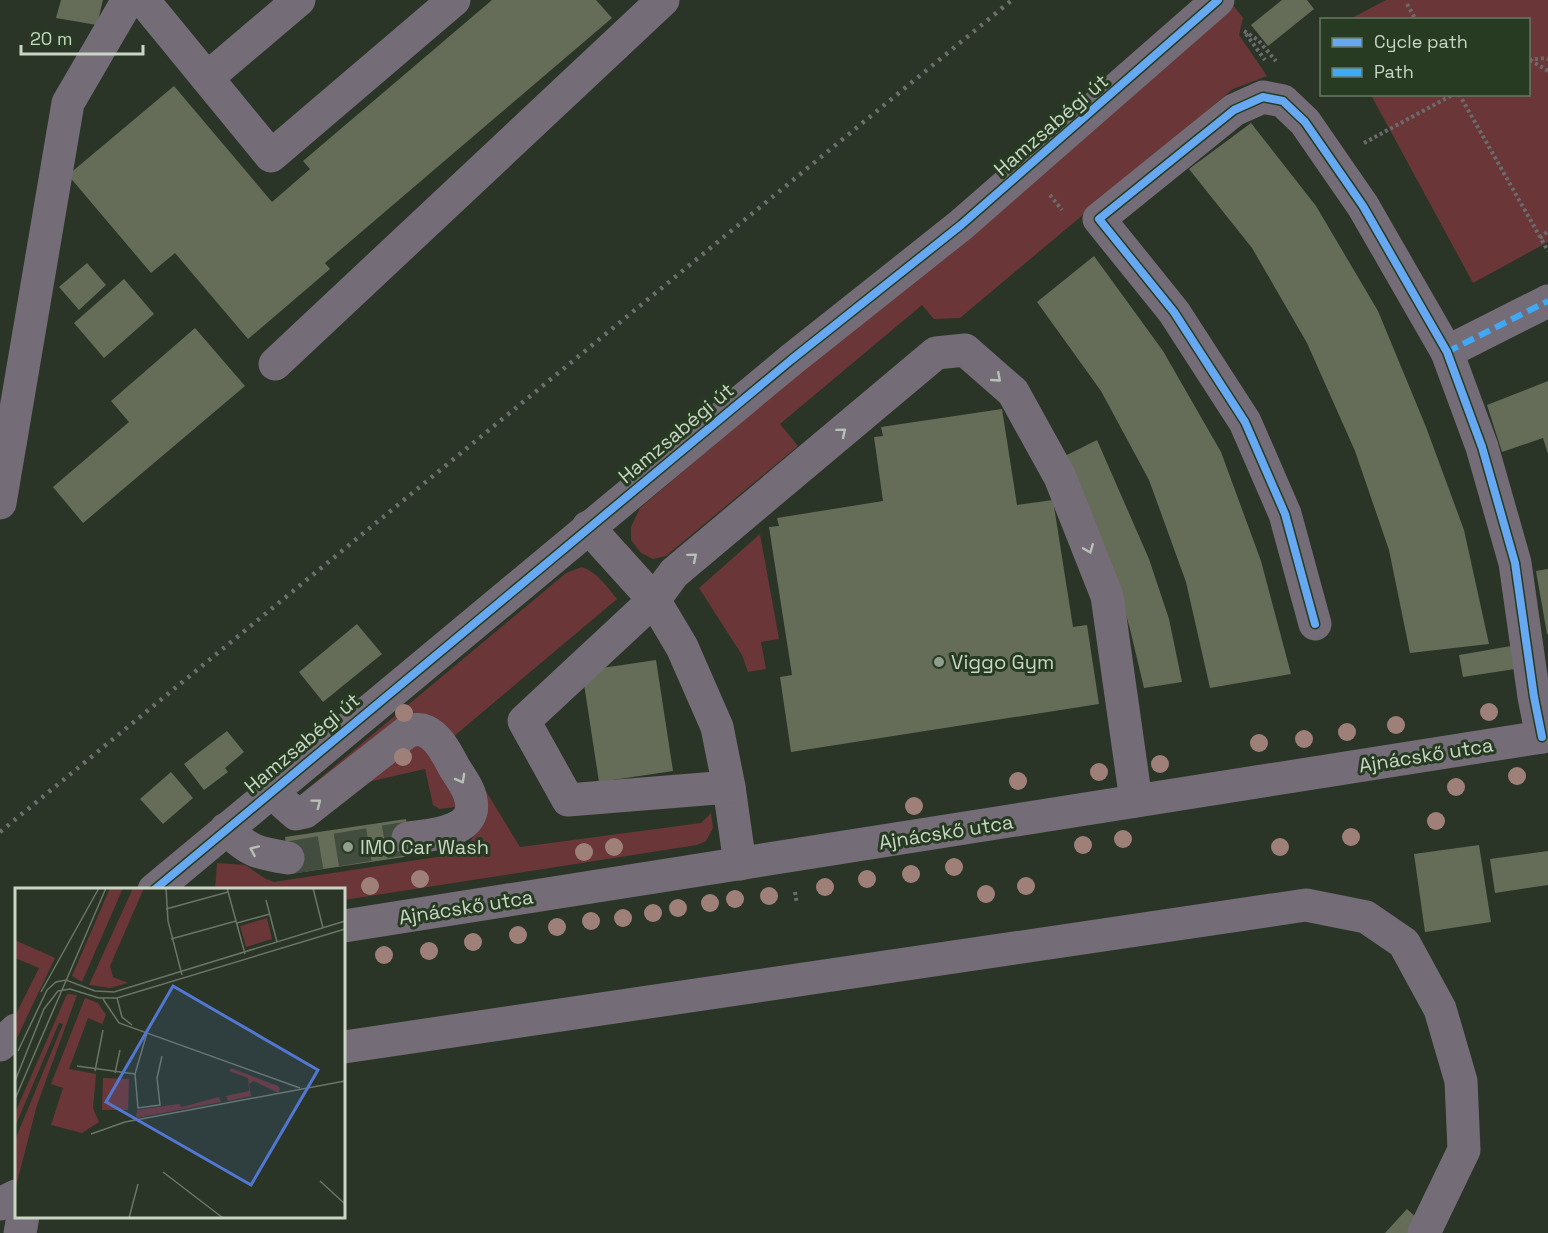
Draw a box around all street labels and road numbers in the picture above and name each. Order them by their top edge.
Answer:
street label: Hamzsabégi út [988,68,1114,182]
street label: Hamzsabégi út [613,377,739,489]
street label: Hamzsabégi út [239,687,365,799]
street label: Ajnácskő utca [1357,732,1495,778]
street label: Ajnácskő utca [877,809,1015,855]
street label: Ajnácskő utca [397,884,535,930]

